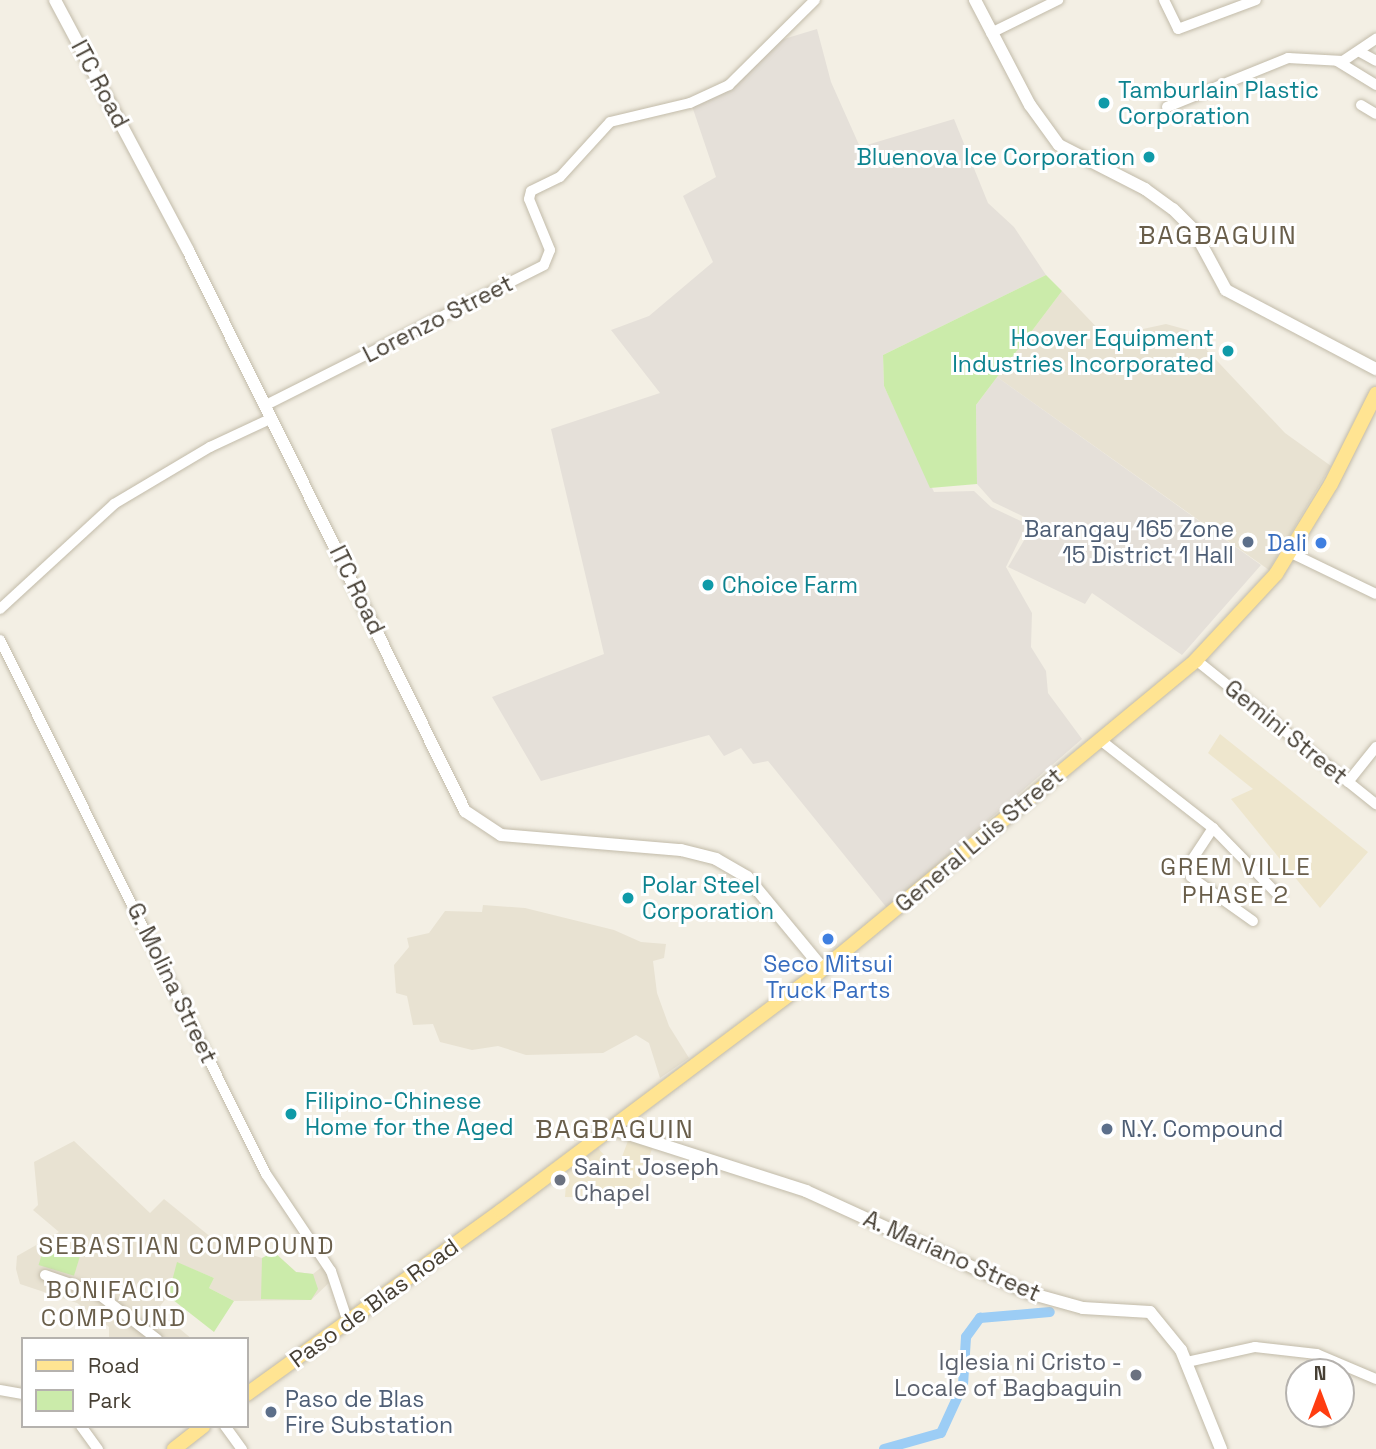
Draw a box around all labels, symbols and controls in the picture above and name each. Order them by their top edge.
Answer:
street label: ITC Road [65,35,135,133]
place label: Tamburlain Plastic Corporation [1118,76,1319,130]
marker: Tamburlain Plastic Corporation [1096,95,1112,111]
place label: Bluenova Ice Corporation [857,143,1135,171]
marker: Bluenova Ice Corporation [1141,149,1157,165]
district label: BAGBAGUIN [1139,220,1297,252]
street label: Lorenzo Street [358,269,518,369]
place label: Hoover Equipment Industries Incorporated [952,324,1214,378]
marker: Hoover Equipment Industries Incorporated [1220,343,1236,359]
place label: Barangay 165 Zone 15 District 1 Hall [1024,515,1234,569]
place label: Dali [1267,529,1307,557]
marker: Barangay 165 Zone 15 District 1 Hall [1240,534,1256,550]
marker: Dali [1313,535,1329,551]
street label: ITC Road [324,541,390,639]
place label: Choice Farm [722,571,858,599]
marker: Choice Farm [700,577,716,593]
street label: Gemini Street [1219,674,1353,790]
street label: General Luis Street [890,762,1068,918]
district label: GREM VILLE PHASE 2 [1161,853,1311,909]
place label: Polar Steel Corporation [642,871,774,925]
marker: Polar Steel Corporation [620,890,636,906]
street label: G. Molina Street [121,898,223,1068]
marker: Seco Mitsui Truck Parts [820,931,836,947]
place label: Seco Mitsui Truck Parts [763,950,893,1004]
place label: Filipino-Chinese Home for the Aged [305,1087,514,1141]
marker: Filipino-Chinese Home for the Aged [283,1106,299,1122]
district label: BAGBAGUIN [536,1114,694,1146]
place label: N.Y. Compound [1121,1115,1284,1143]
marker: N.Y. Compound [1099,1121,1115,1137]
place label: Saint Joseph Chapel [574,1153,719,1207]
marker: Saint Joseph Chapel [552,1172,568,1188]
street label: A. Mariano Street [859,1204,1045,1308]
district label: SEBASTIAN COMPOUND [41,1232,333,1260]
street label: Paso de Blas Road [284,1233,464,1373]
district label: BONIFACIO COMPOUND [42,1276,186,1332]
legend [21,1337,248,1428]
place label: Iglesia ni Cristo - Locale of Bagbaguin [894,1348,1122,1402]
text: Road [88,1352,140,1379]
north arrow [1285,1358,1355,1428]
text: N [1314,1361,1326,1386]
marker: Iglesia ni Cristo - Locale of Bagbaguin [1128,1367,1144,1383]
place label: Paso de Blas Fire Substation [285,1385,453,1439]
text: Park [88,1387,132,1414]
marker: Paso de Blas Fire Substation [263,1404,279,1420]

